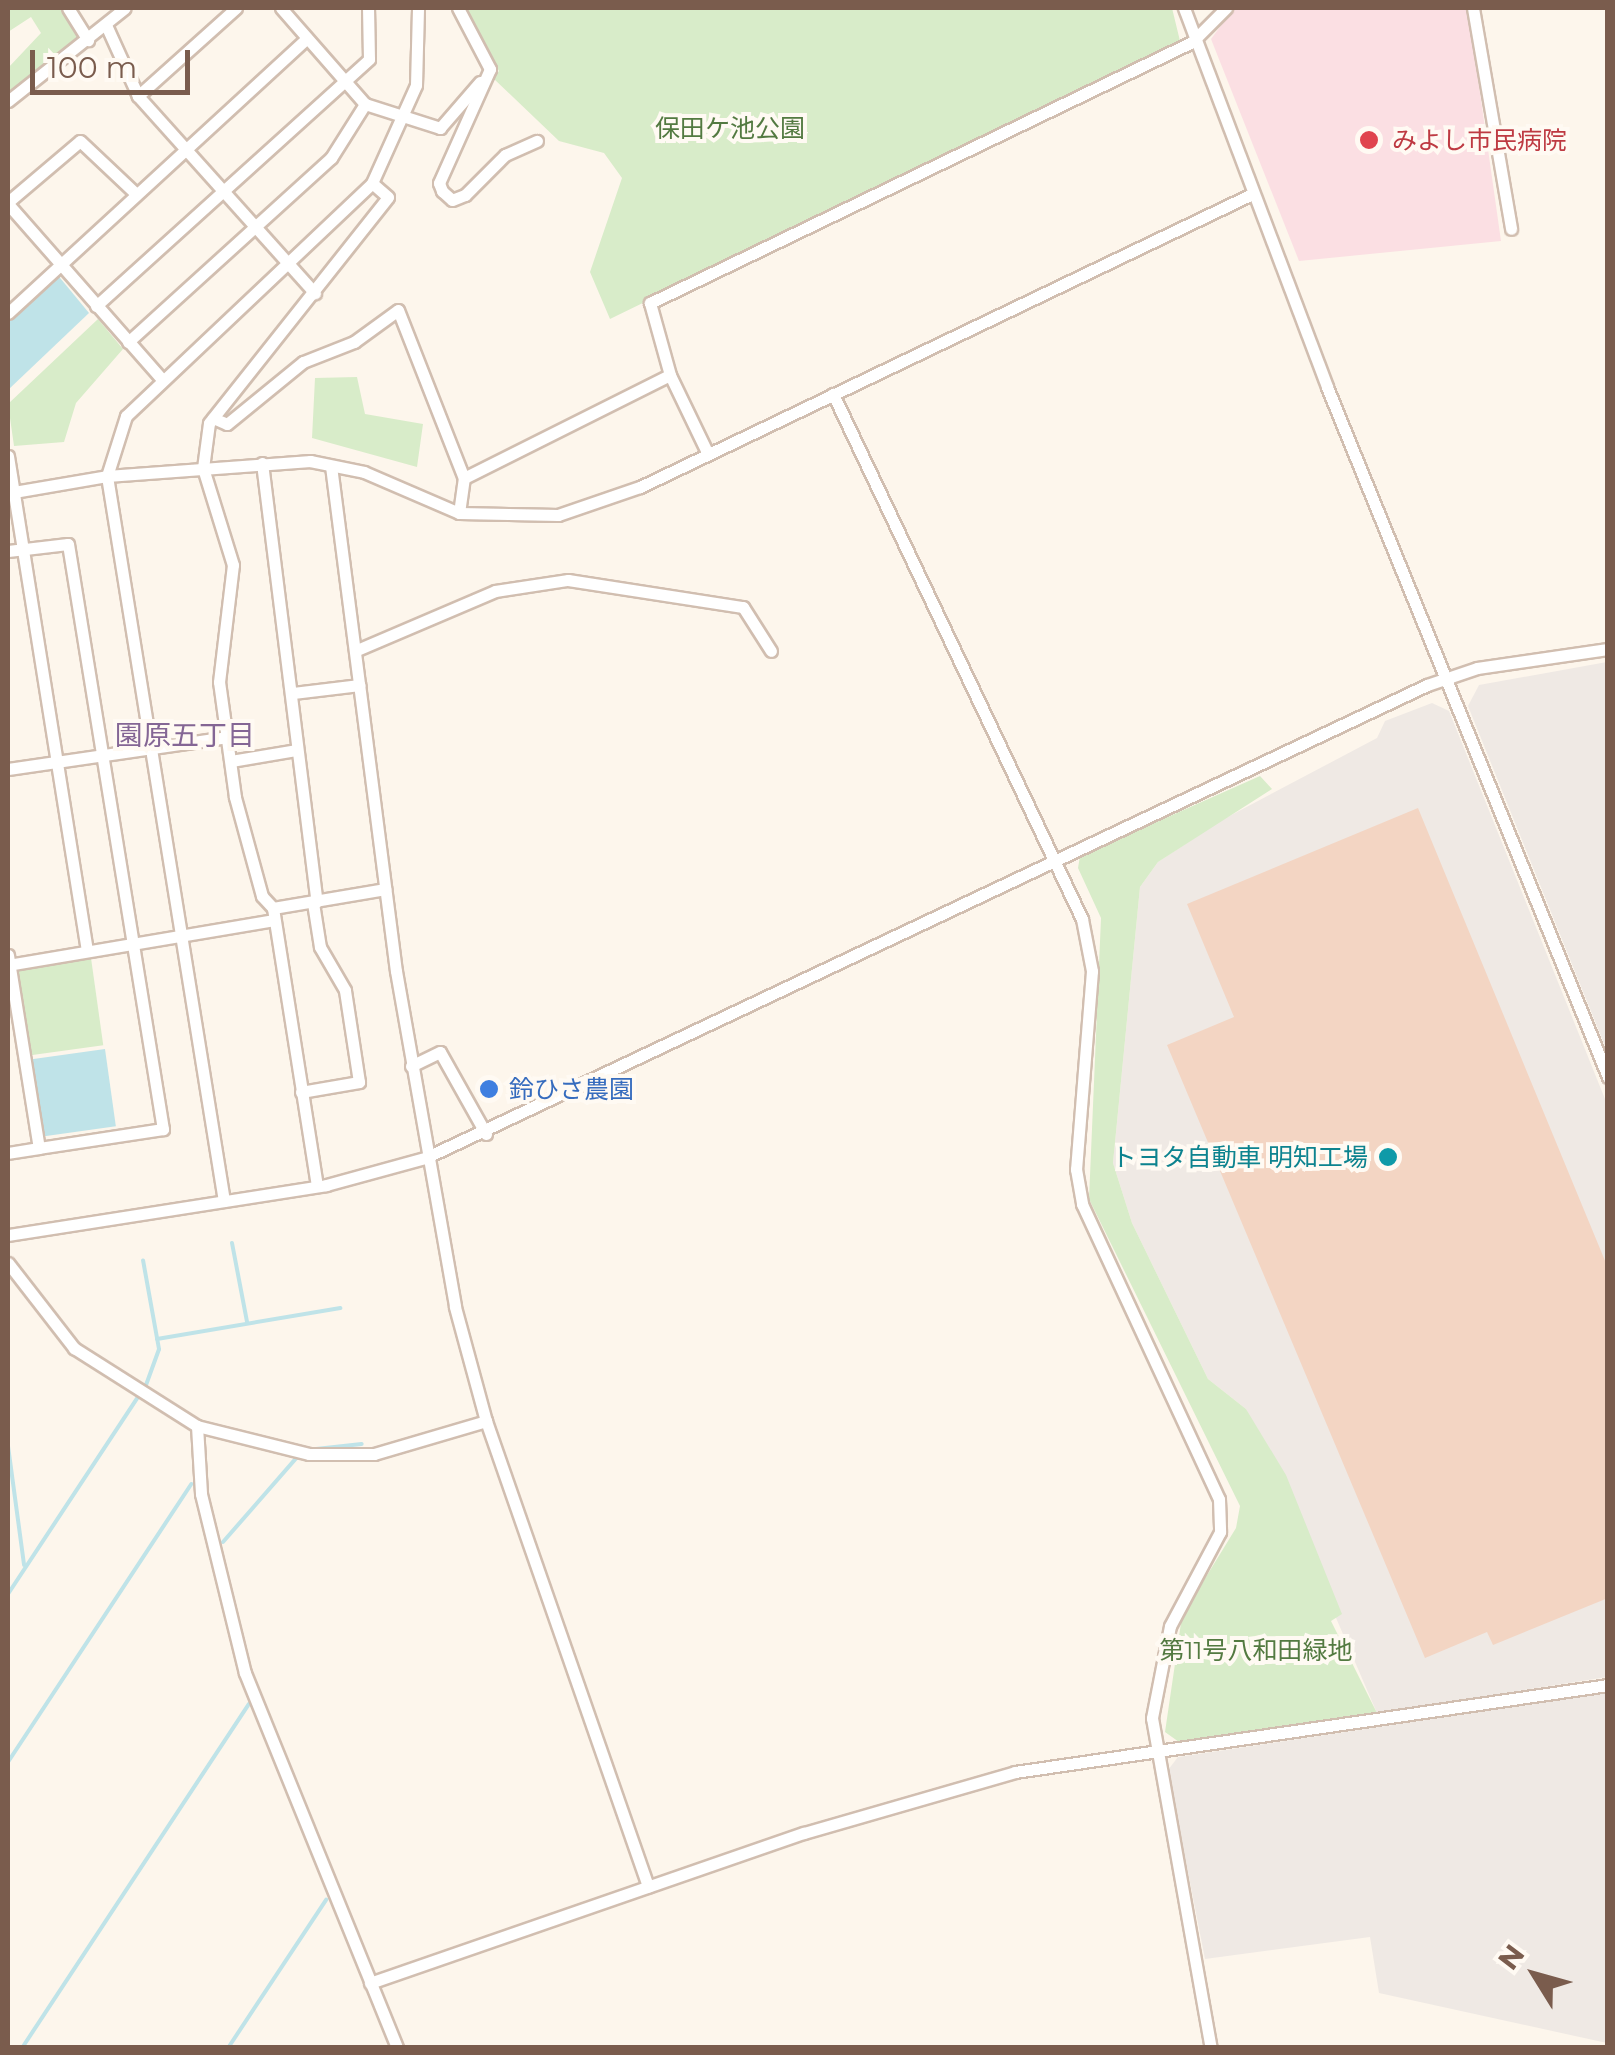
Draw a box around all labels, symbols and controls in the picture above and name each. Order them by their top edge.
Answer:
scale bar [35,30,195,92]
text: 100 m [47,49,137,86]
park label: 保田ケ池公園 [655,113,805,143]
place label: みよし市民病院 [1392,125,1567,155]
marker: みよし市民病院 [1356,127,1382,153]
district label: 園原五丁目 [115,718,255,752]
place label: 鈴ひさ農園 [509,1074,634,1104]
marker: 鈴ひさ農園 [478,1078,500,1100]
place label: トヨタ自動車 明知工場 [1111,1142,1368,1172]
marker: トヨタ自動車 明知工場 [1377,1146,1399,1168]
park label: 第11号八和田緑地 [1159,1635,1353,1665]
north arrow [1485,1925,1585,2025]
text: N [1491,1938,1531,1976]

